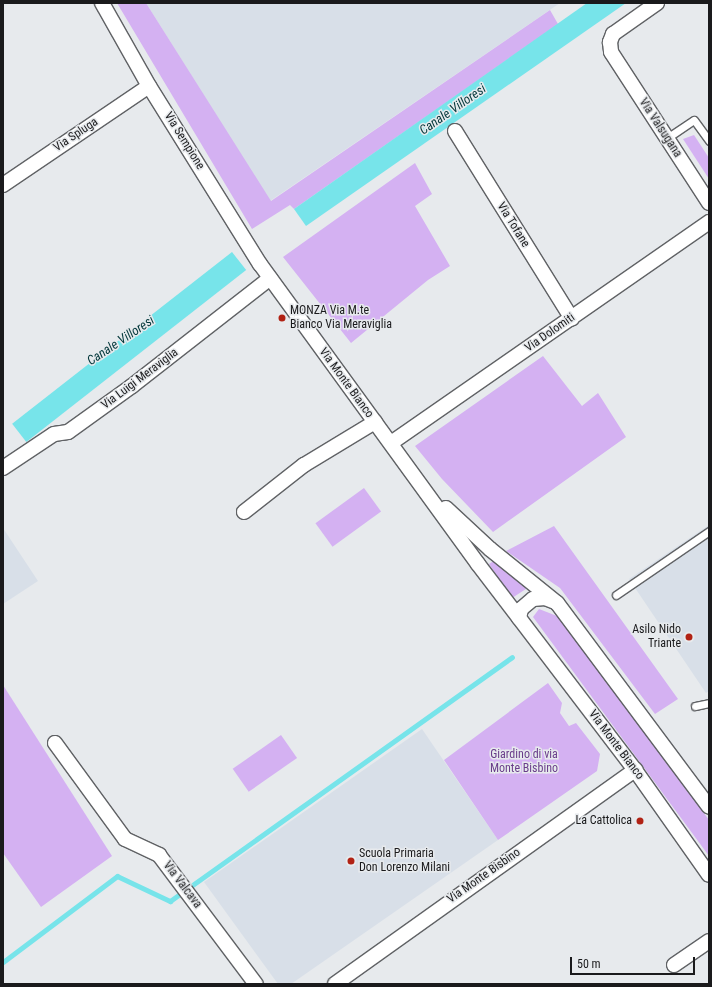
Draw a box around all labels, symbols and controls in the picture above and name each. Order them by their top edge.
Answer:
water label: Canale Villoresi [417,81,489,139]
street label: Via Valsugana [636,96,684,160]
street label: Via Sempione [161,110,207,172]
street label: Via Spluga [51,115,101,155]
street label: Via Tofane [493,200,533,250]
place label: MONZA Via M.te Bianco Via Meraviglia [290,304,392,332]
street label: Via Dolomiti [522,311,578,355]
water label: Canale Villoresi [85,313,157,369]
marker: MONZA Via M.te Bianco Via Meraviglia [277,313,287,323]
street label: Via Luigi Meraviglia [99,345,181,413]
street label: Via Monte Bianco [316,345,376,421]
place label: Asilo Nido Triante [632,623,681,651]
marker: Asilo Nido Triante [684,632,694,642]
street label: Via Monte Bianco [585,707,647,783]
park label: Giardino di via Monte Bisbino [490,748,558,776]
place label: La Cattolica [575,814,632,828]
marker: La Cattolica [635,816,645,826]
street label: Via Monte Bisbino [445,845,523,907]
place label: Scuola Primaria Don Lorenzo Milani [359,847,450,875]
marker: Scuola Primaria Don Lorenzo Milani [346,856,356,866]
street label: Via Valcava [160,859,204,911]
scale bar [572,949,697,975]
text: 50 m [577,957,601,971]

